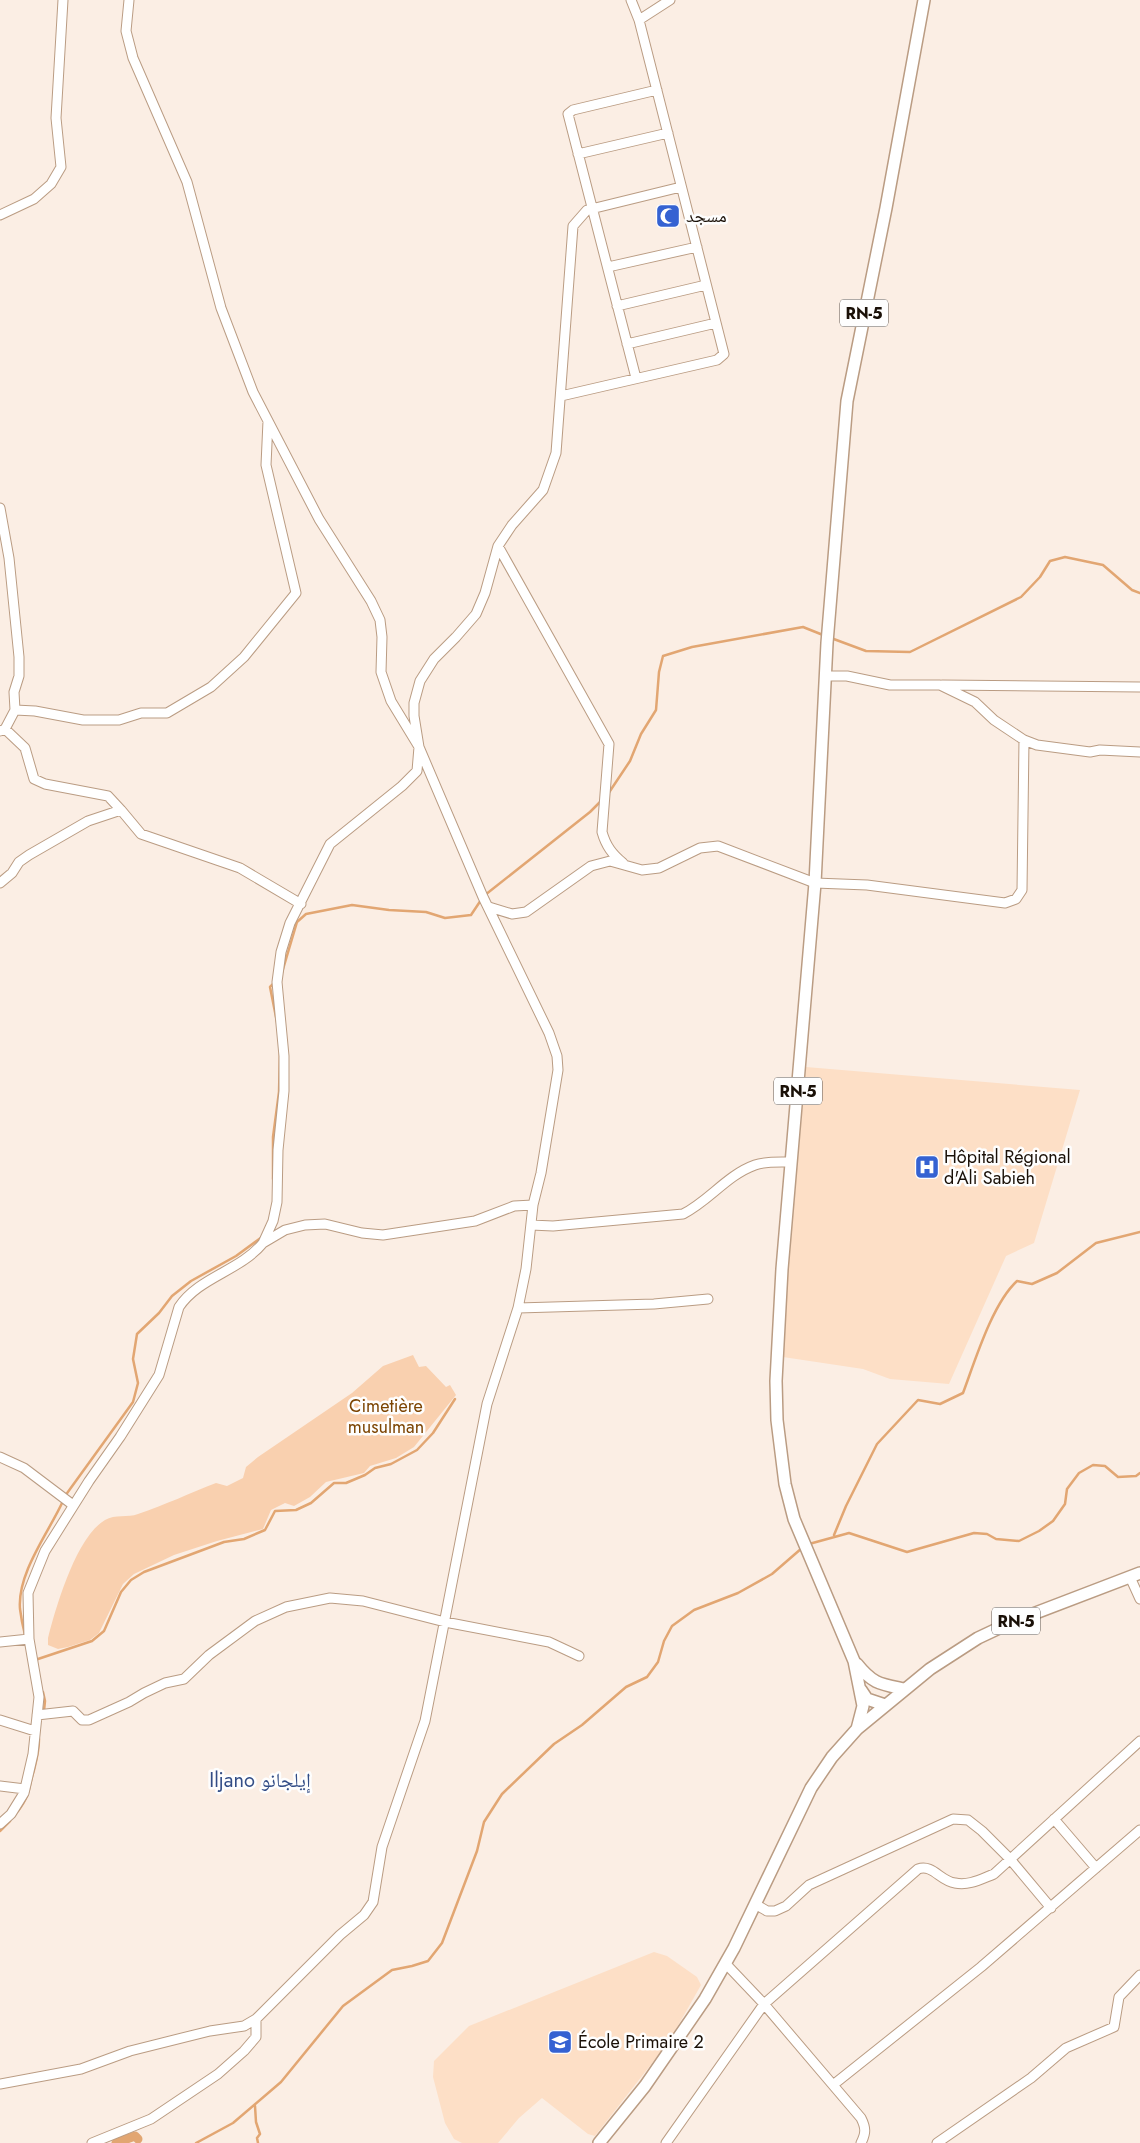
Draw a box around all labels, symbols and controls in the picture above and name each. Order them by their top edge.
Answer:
mosque icon: مسجد [655,203,681,229]
place label: مسجد [686,203,727,229]
road number: RN-5 [840,300,888,326]
road number: RN-5 [774,1078,822,1104]
place label: Hôpital Régional d'Ali Sabieh [944,1144,1071,1191]
hospital icon: Hôpital Régional d'Ali Sabieh [914,1154,940,1180]
park label: Cimetière musulman [348,1393,424,1440]
road number: RN-5 [992,1608,1040,1634]
district label: Iljano إيلجانو [209,1766,311,1795]
school or university icon: École Primaire 2 [547,2029,573,2055]
place label: École Primaire 2 [578,2029,704,2055]

